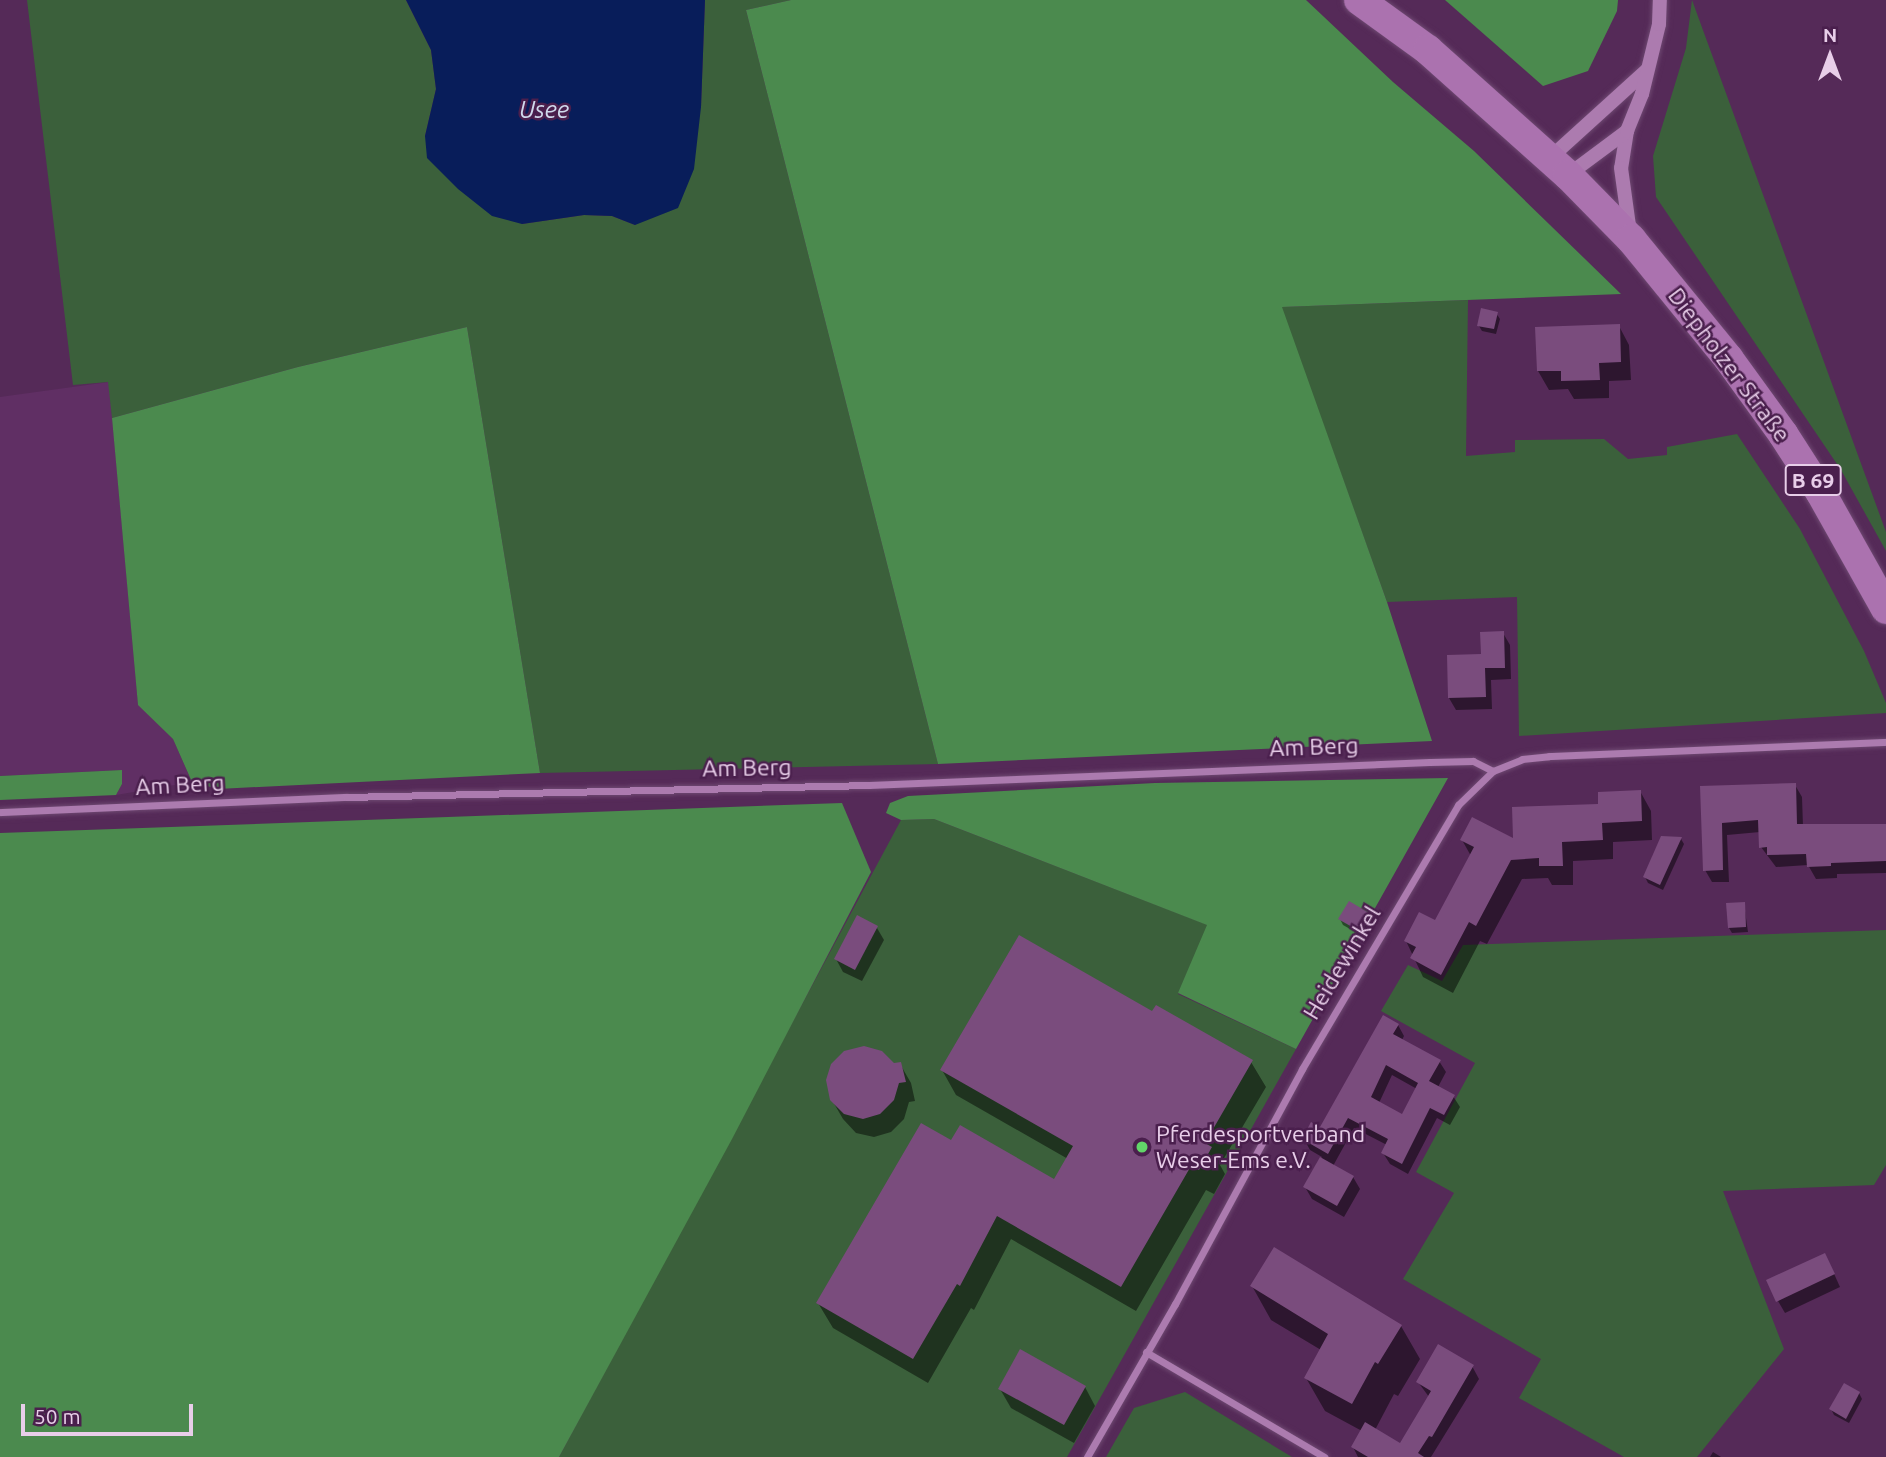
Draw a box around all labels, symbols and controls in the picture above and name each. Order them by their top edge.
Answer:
north arrow [1795,21,1865,91]
text: N [1823,24,1837,46]
water label: Usee [519,96,569,124]
street label: Diepholzer Straße [1662,282,1796,448]
road number: B 69 [1783,462,1843,498]
street label: Am Berg [1269,732,1359,762]
street label: Am Berg [702,753,792,783]
street label: Am Berg [135,769,225,801]
street label: Heidewinkel [1297,901,1387,1025]
place label: Pferdesportverband Weser-Ems e.V. [1156,1120,1365,1174]
marker: Pferdesportverband Weser-Ems e.V. [1134,1139,1150,1155]
scale bar [24,1390,196,1434]
text: 50 m [34,1404,81,1428]

